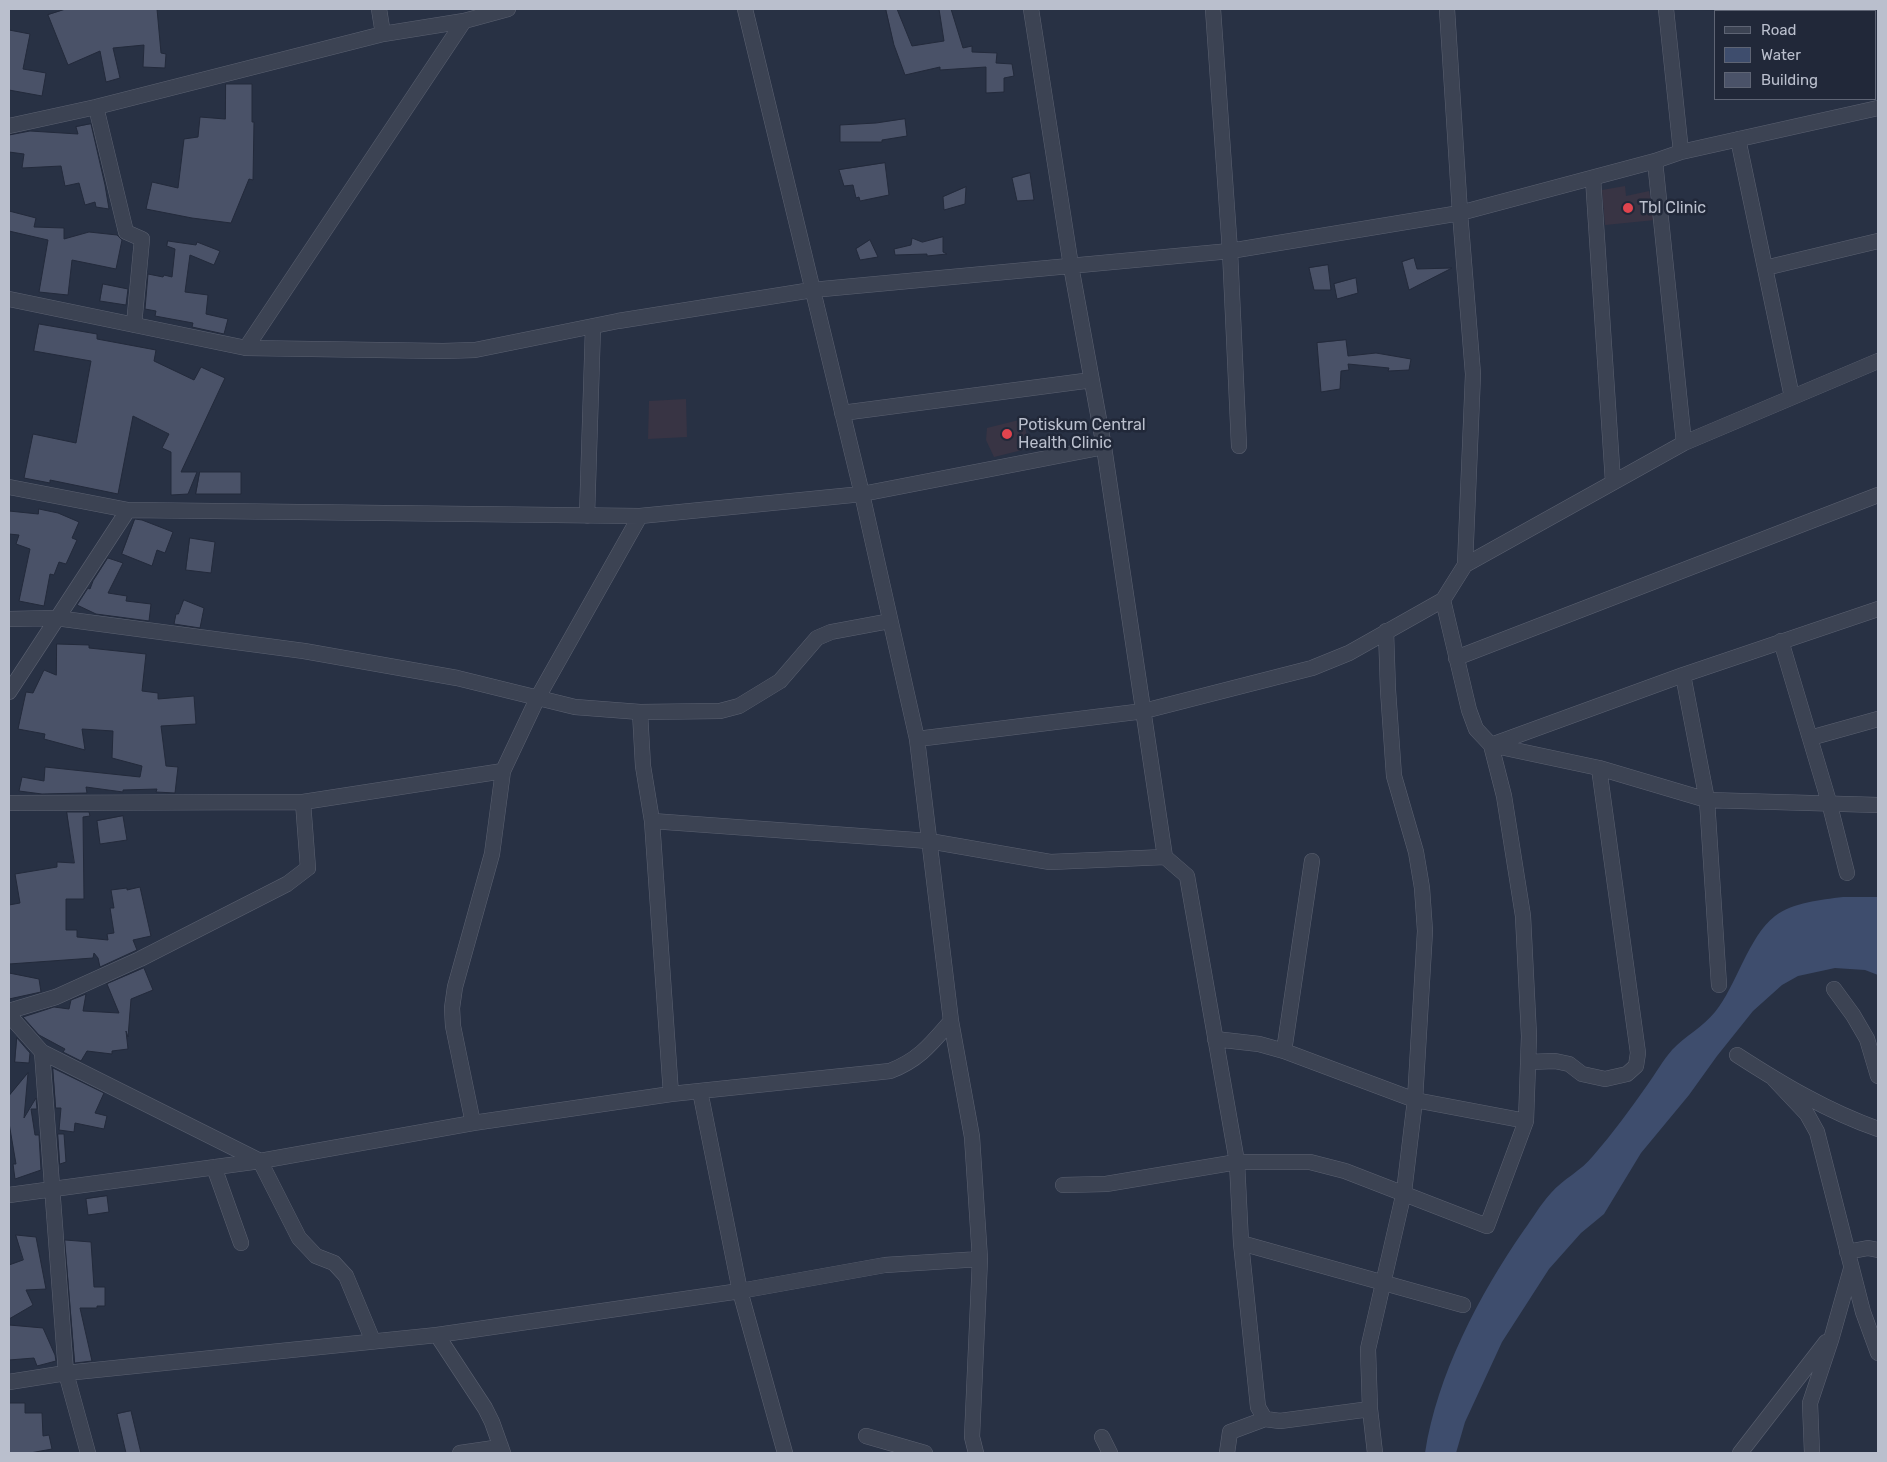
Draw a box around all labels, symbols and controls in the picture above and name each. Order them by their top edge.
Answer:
legend [1714,10,1877,100]
text: Road [1761,21,1797,39]
text: Water [1761,46,1801,64]
text: Building [1761,71,1818,89]
place label: Tbl Clinic [1639,198,1706,218]
marker: Tbl Clinic [1621,201,1635,215]
place label: Potiskum Central Health Clinic [1018,415,1146,453]
marker: Potiskum Central Health Clinic [1000,427,1014,441]

